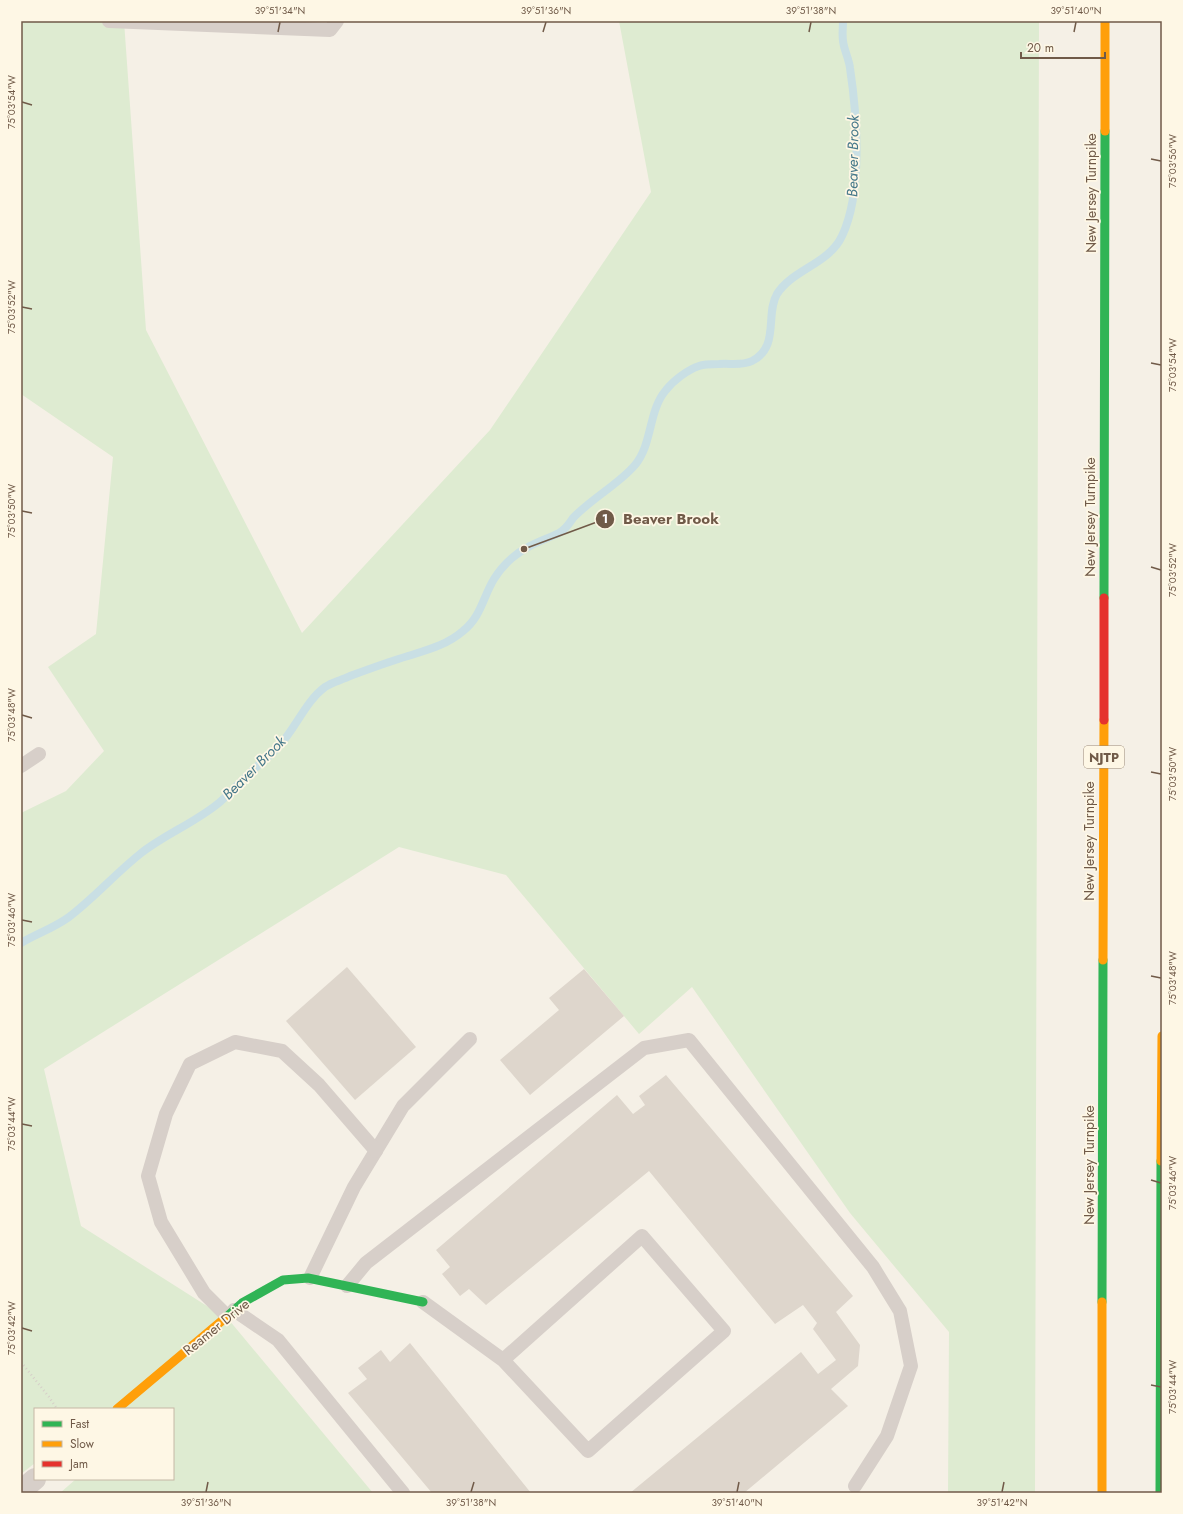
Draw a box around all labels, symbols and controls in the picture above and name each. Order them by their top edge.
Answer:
text: 39°51'34"N [255,3,305,18]
text: 39°51'36"N [521,3,571,18]
text: 39°51'38"N [786,3,836,18]
text: 39°51'40"N [1050,3,1102,18]
scale bar [1021,34,1105,60]
text: 20 m [1027,39,1054,57]
text: 75°03'54"W [4,75,19,129]
water label: Beaver Brook [841,114,865,197]
street label: New Jersey Turnpike [1081,133,1101,253]
text: 75°03'56"W [1165,134,1180,188]
text: 75°03'52"W [4,280,19,334]
text: 75°03'54"W [1165,338,1180,392]
street label: New Jersey Turnpike [1080,457,1100,577]
text: 75°03'50"W [4,484,19,538]
callout: Beaver Brook [595,505,727,532]
text: Beaver Brook [623,508,719,530]
text: 1 [602,510,608,528]
text: 75°03'52"W [1165,543,1180,597]
text: 75°03'48"W [4,688,19,742]
water label: Beaver Brook [217,731,291,805]
road number: NJTP [1084,746,1124,768]
text: 75°03'50"W [1165,747,1180,801]
street label: New Jersey Turnpike [1079,781,1099,901]
text: 75°03'46"W [4,893,19,947]
text: 75°03'48"W [1165,951,1180,1005]
text: 75°03'44"W [4,1097,19,1151]
street label: New Jersey Turnpike [1079,1105,1099,1225]
text: 75°03'46"W [1165,1156,1180,1210]
street label: Reamer Drive [179,1294,253,1360]
text: 75°03'42"W [4,1301,19,1355]
text: 75°03'44"W [1165,1360,1180,1414]
legend [34,1408,174,1480]
text: Fast [70,1415,89,1433]
text: Slow [70,1435,95,1453]
text: Jam [68,1455,88,1473]
text: 39°51'36"N [181,1495,231,1510]
text: 39°51'38"N [446,1495,496,1510]
text: 39°51'40"N [711,1495,763,1510]
text: 39°51'42"N [977,1495,1027,1510]

